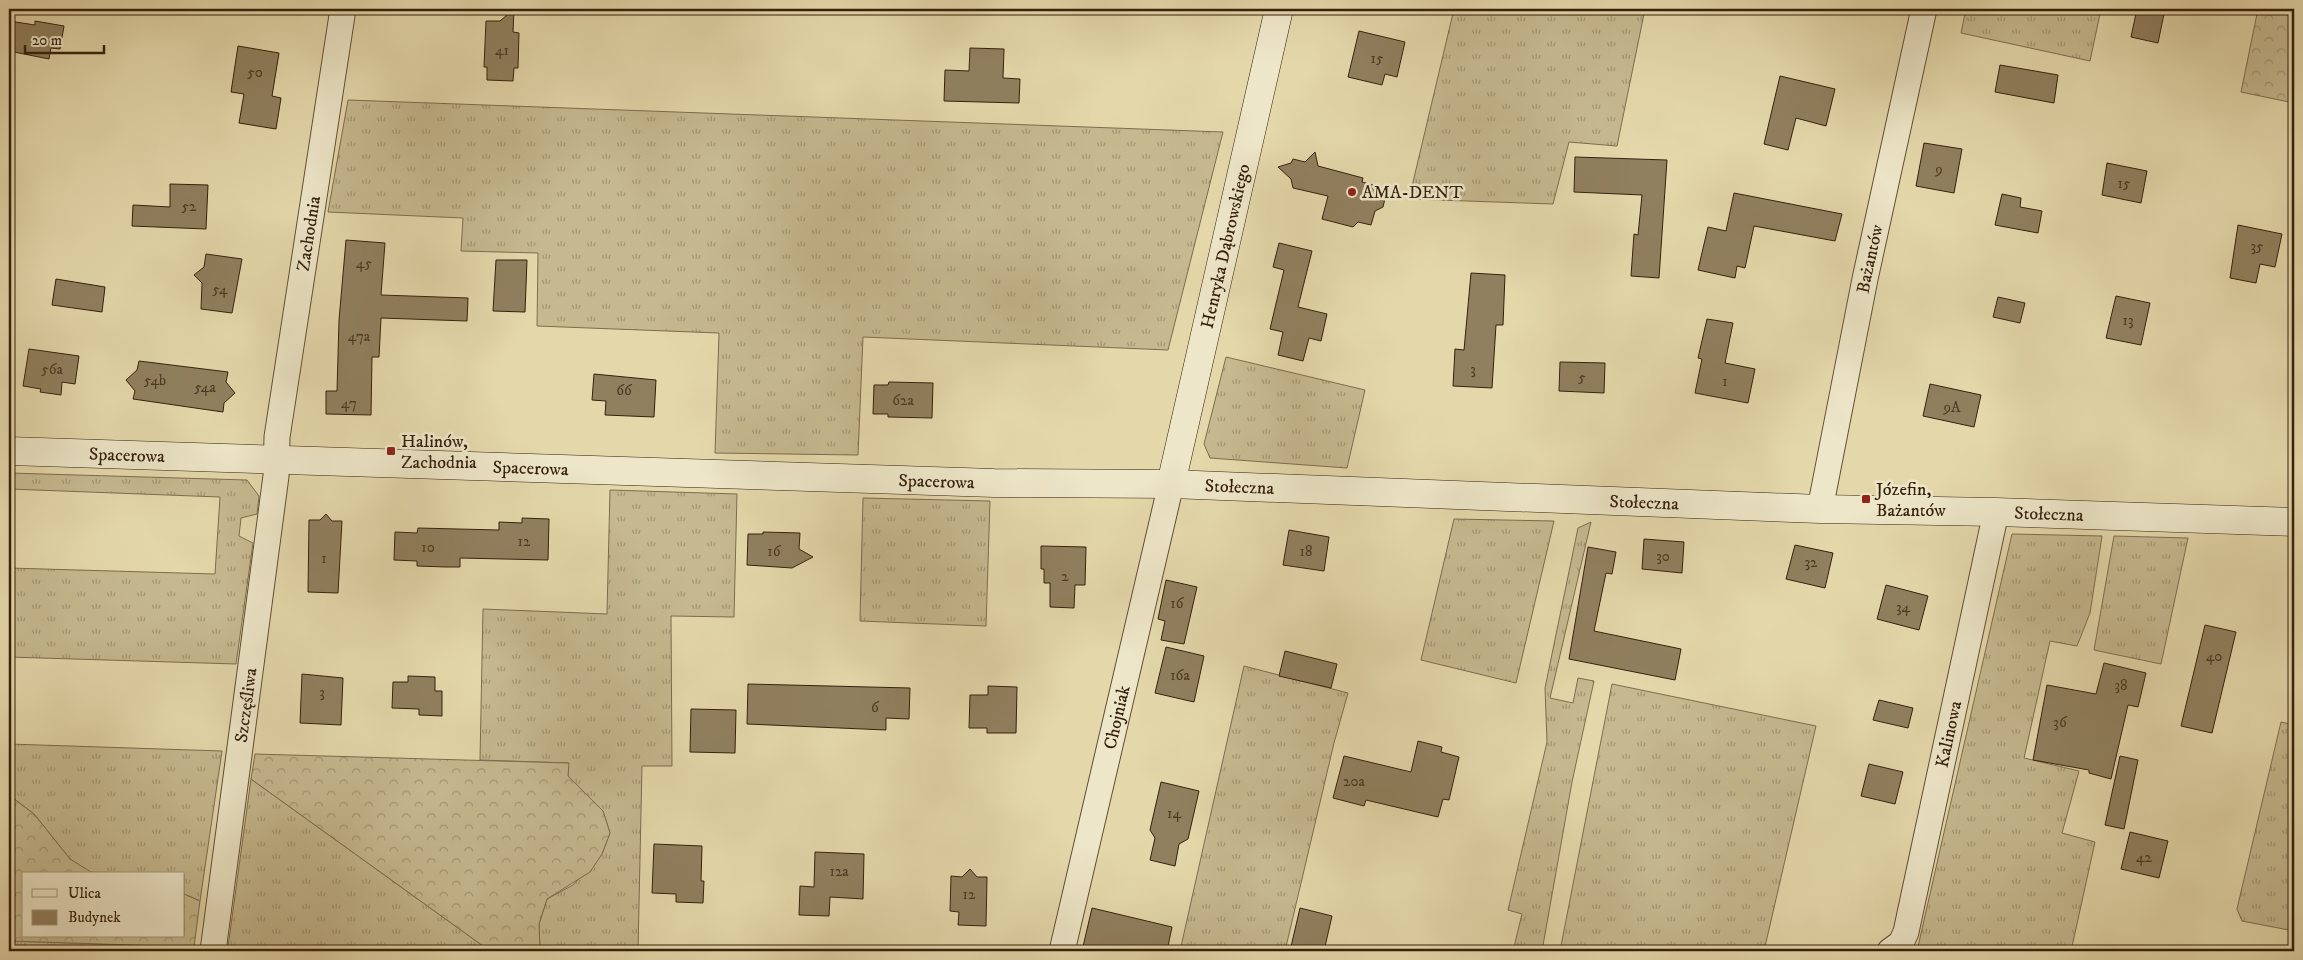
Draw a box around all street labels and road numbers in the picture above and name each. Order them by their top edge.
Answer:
street label: Henryka Dąbrowskiego [1197,162,1255,331]
street label: Zachodnia [293,194,326,273]
street label: Bażantów [1852,222,1889,295]
street label: Spacerowa [89,444,166,468]
street label: Spacerowa [492,457,569,481]
street label: Spacerowa [898,470,975,494]
street label: Stołeczna [1204,475,1275,500]
street label: Stołeczna [1609,491,1680,516]
street label: Stołeczna [2014,503,2084,527]
street label: Szczęśliwa [231,666,263,744]
street label: Chojniak [1099,683,1136,752]
street label: Kalinowa [1932,699,1967,770]

